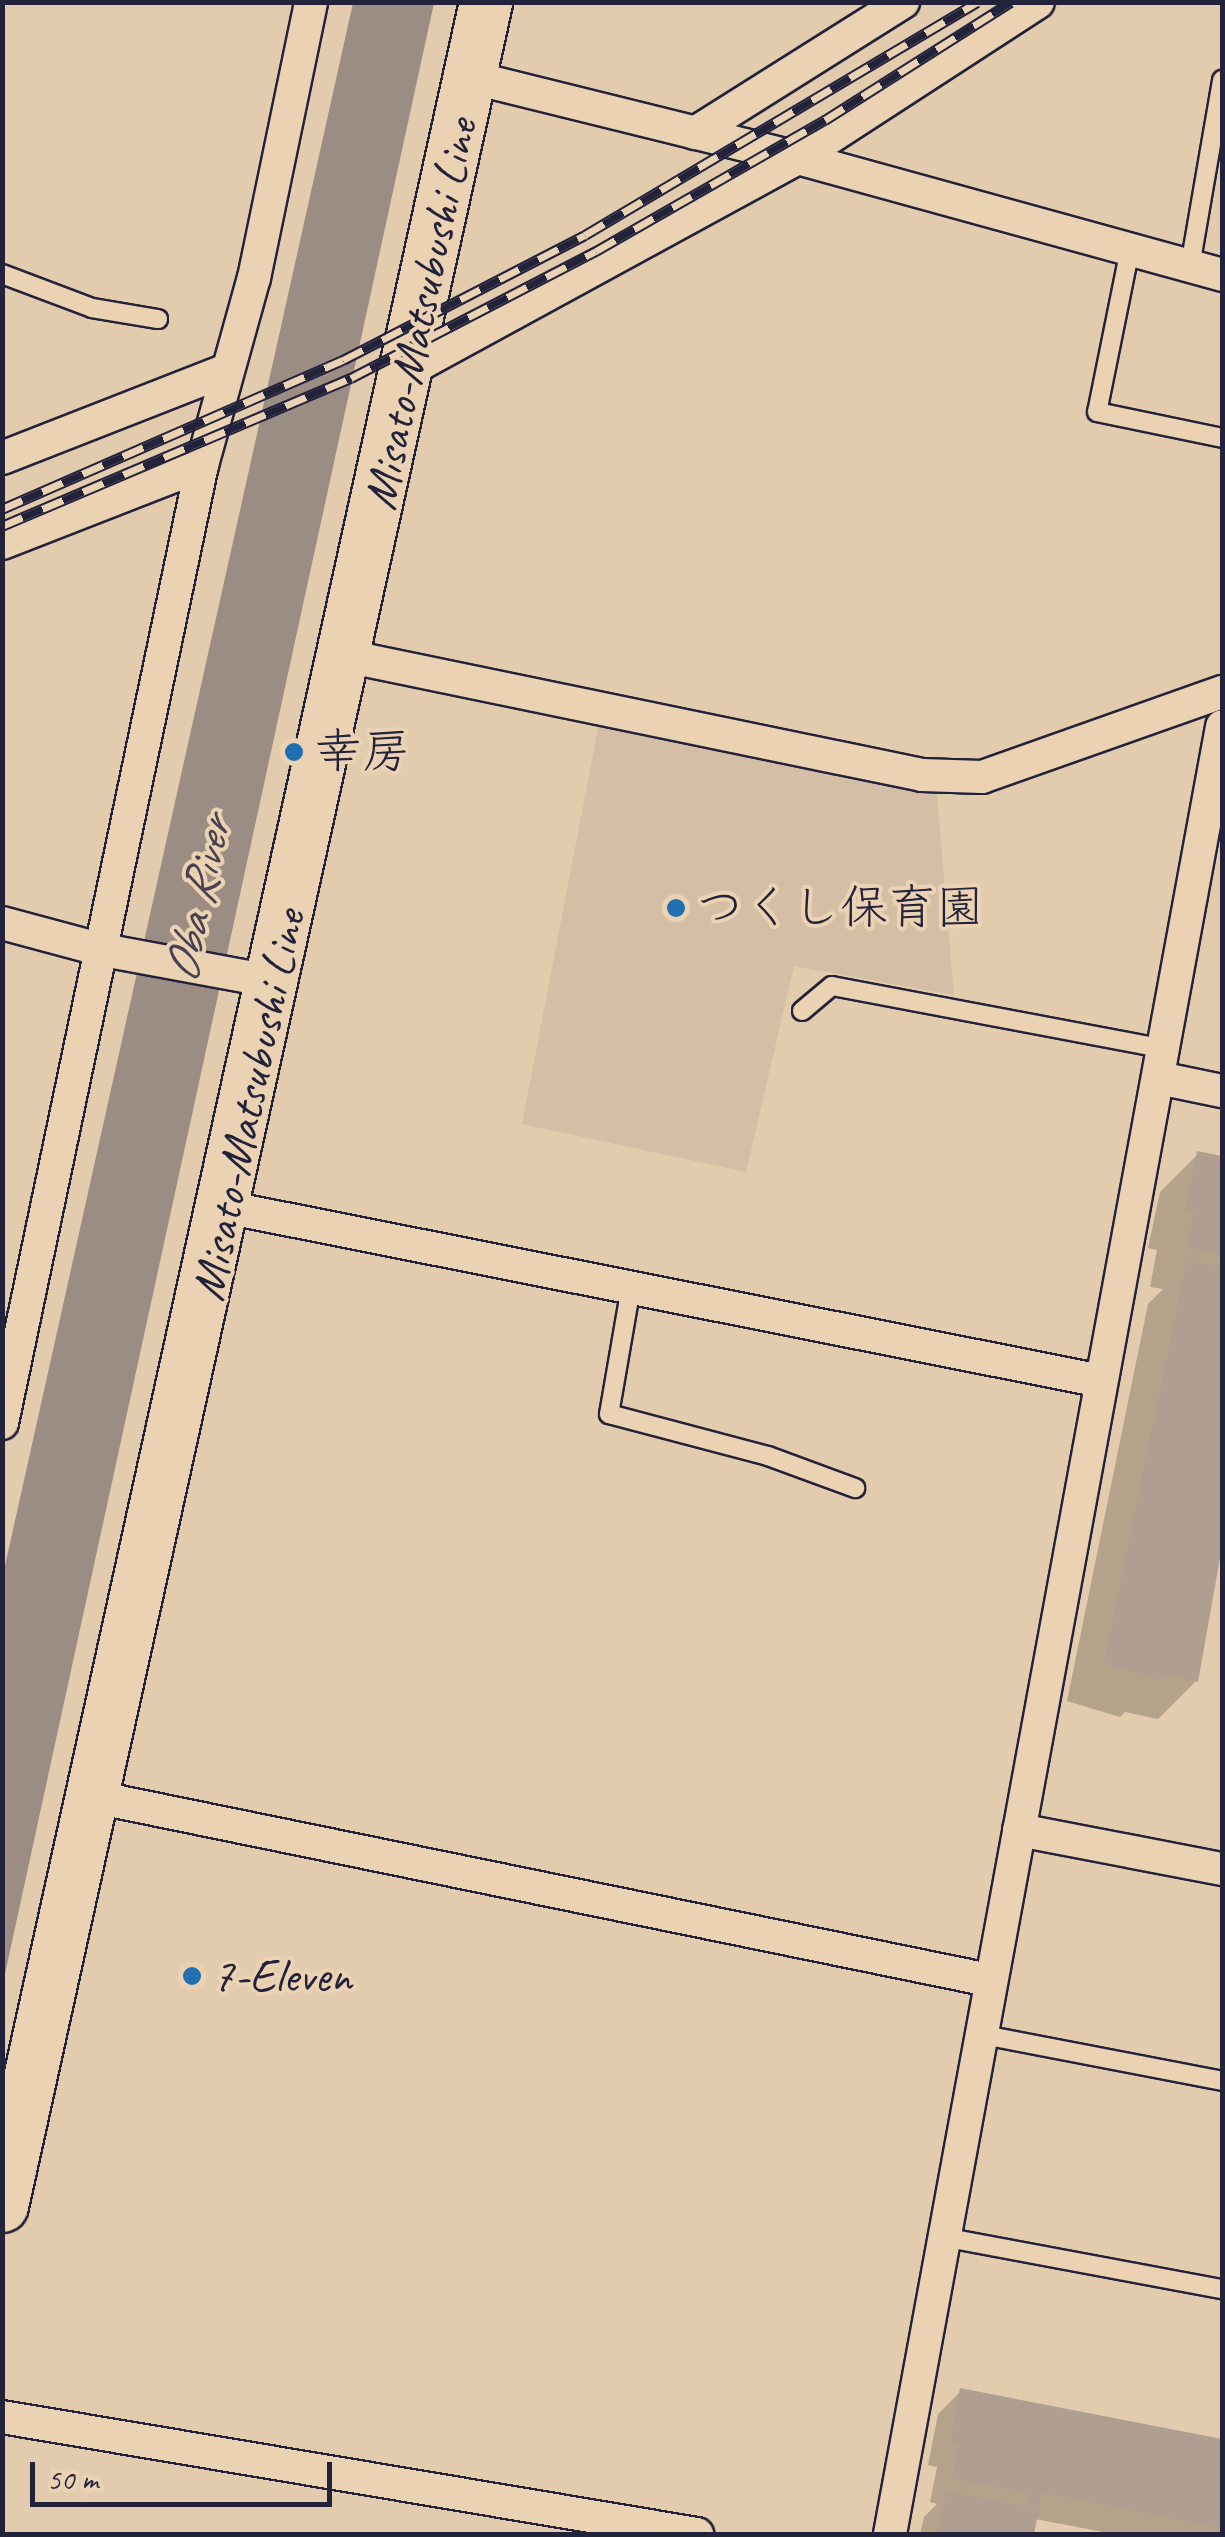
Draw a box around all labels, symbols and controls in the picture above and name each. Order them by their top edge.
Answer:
street label: Misato-Matsubushi Line [350,113,490,515]
place label: 幸房 [314,723,410,781]
marker: 幸房 [283,741,305,763]
water label: Oba River [150,812,244,988]
place label: つくし保育園 [696,879,984,937]
marker: つくし保育園 [665,897,687,919]
street label: Misato-Matsubushi Line [178,904,318,1306]
place label: 7-Eleven [212,1947,351,2005]
marker: 7-Eleven [181,1965,203,1987]
scale bar [35,2442,338,2504]
text: 50 m [47,2460,98,2498]

